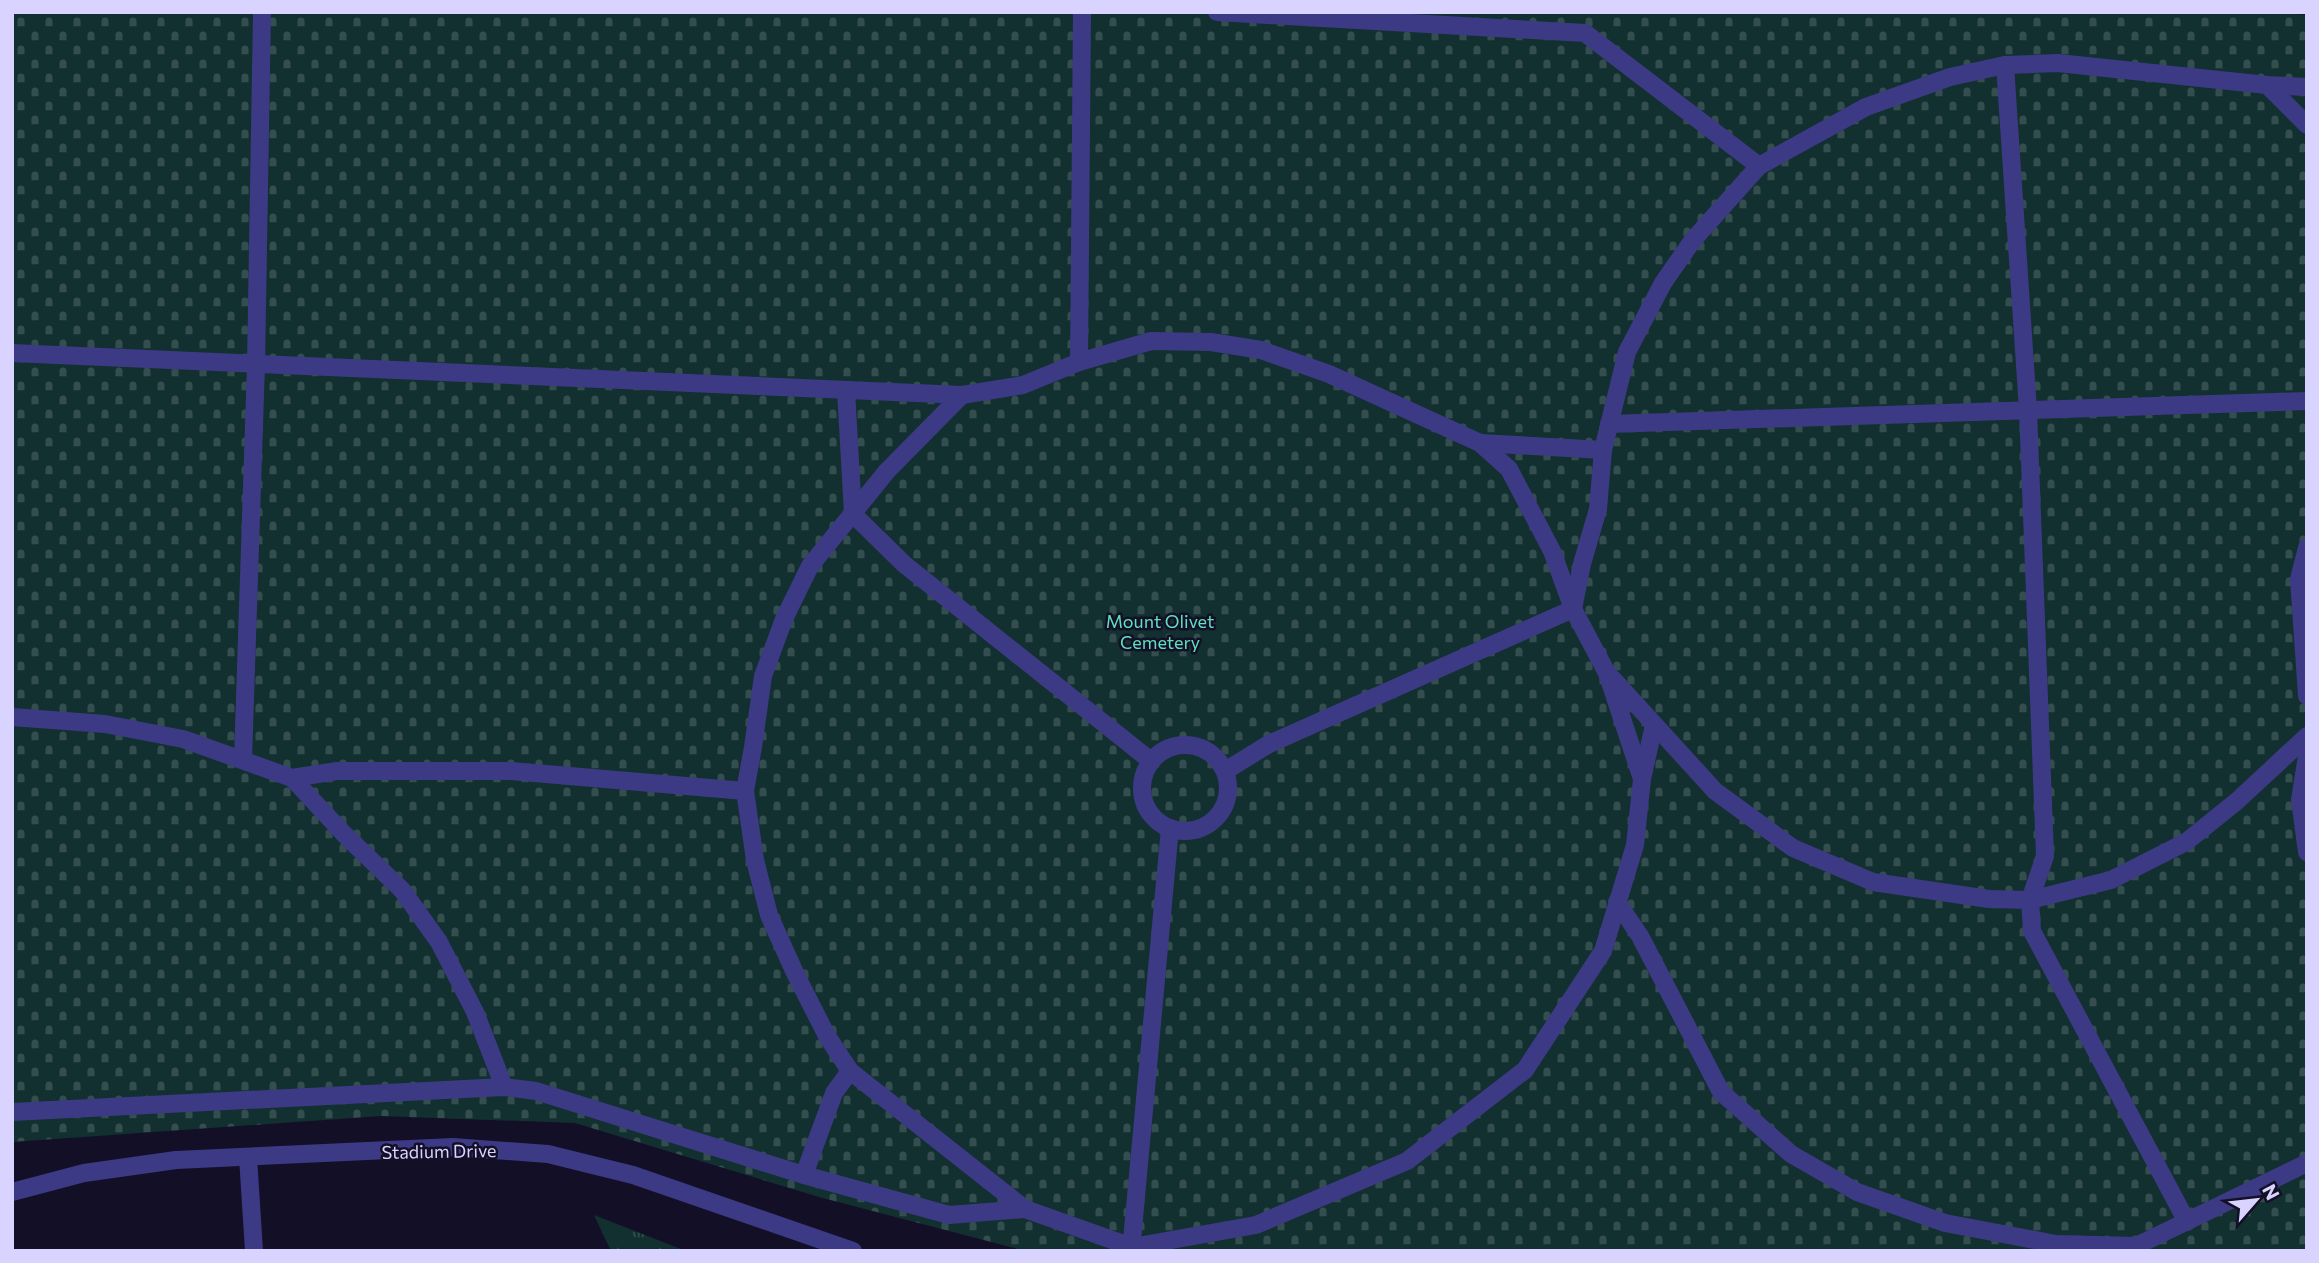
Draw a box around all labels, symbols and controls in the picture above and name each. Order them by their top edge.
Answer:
park label: Mount Olivet Cemetery [1106,610,1214,653]
street label: Stadium Drive [381,1139,497,1163]
north arrow [2221,1165,2291,1235]
text: N [2258,1180,2285,1203]

